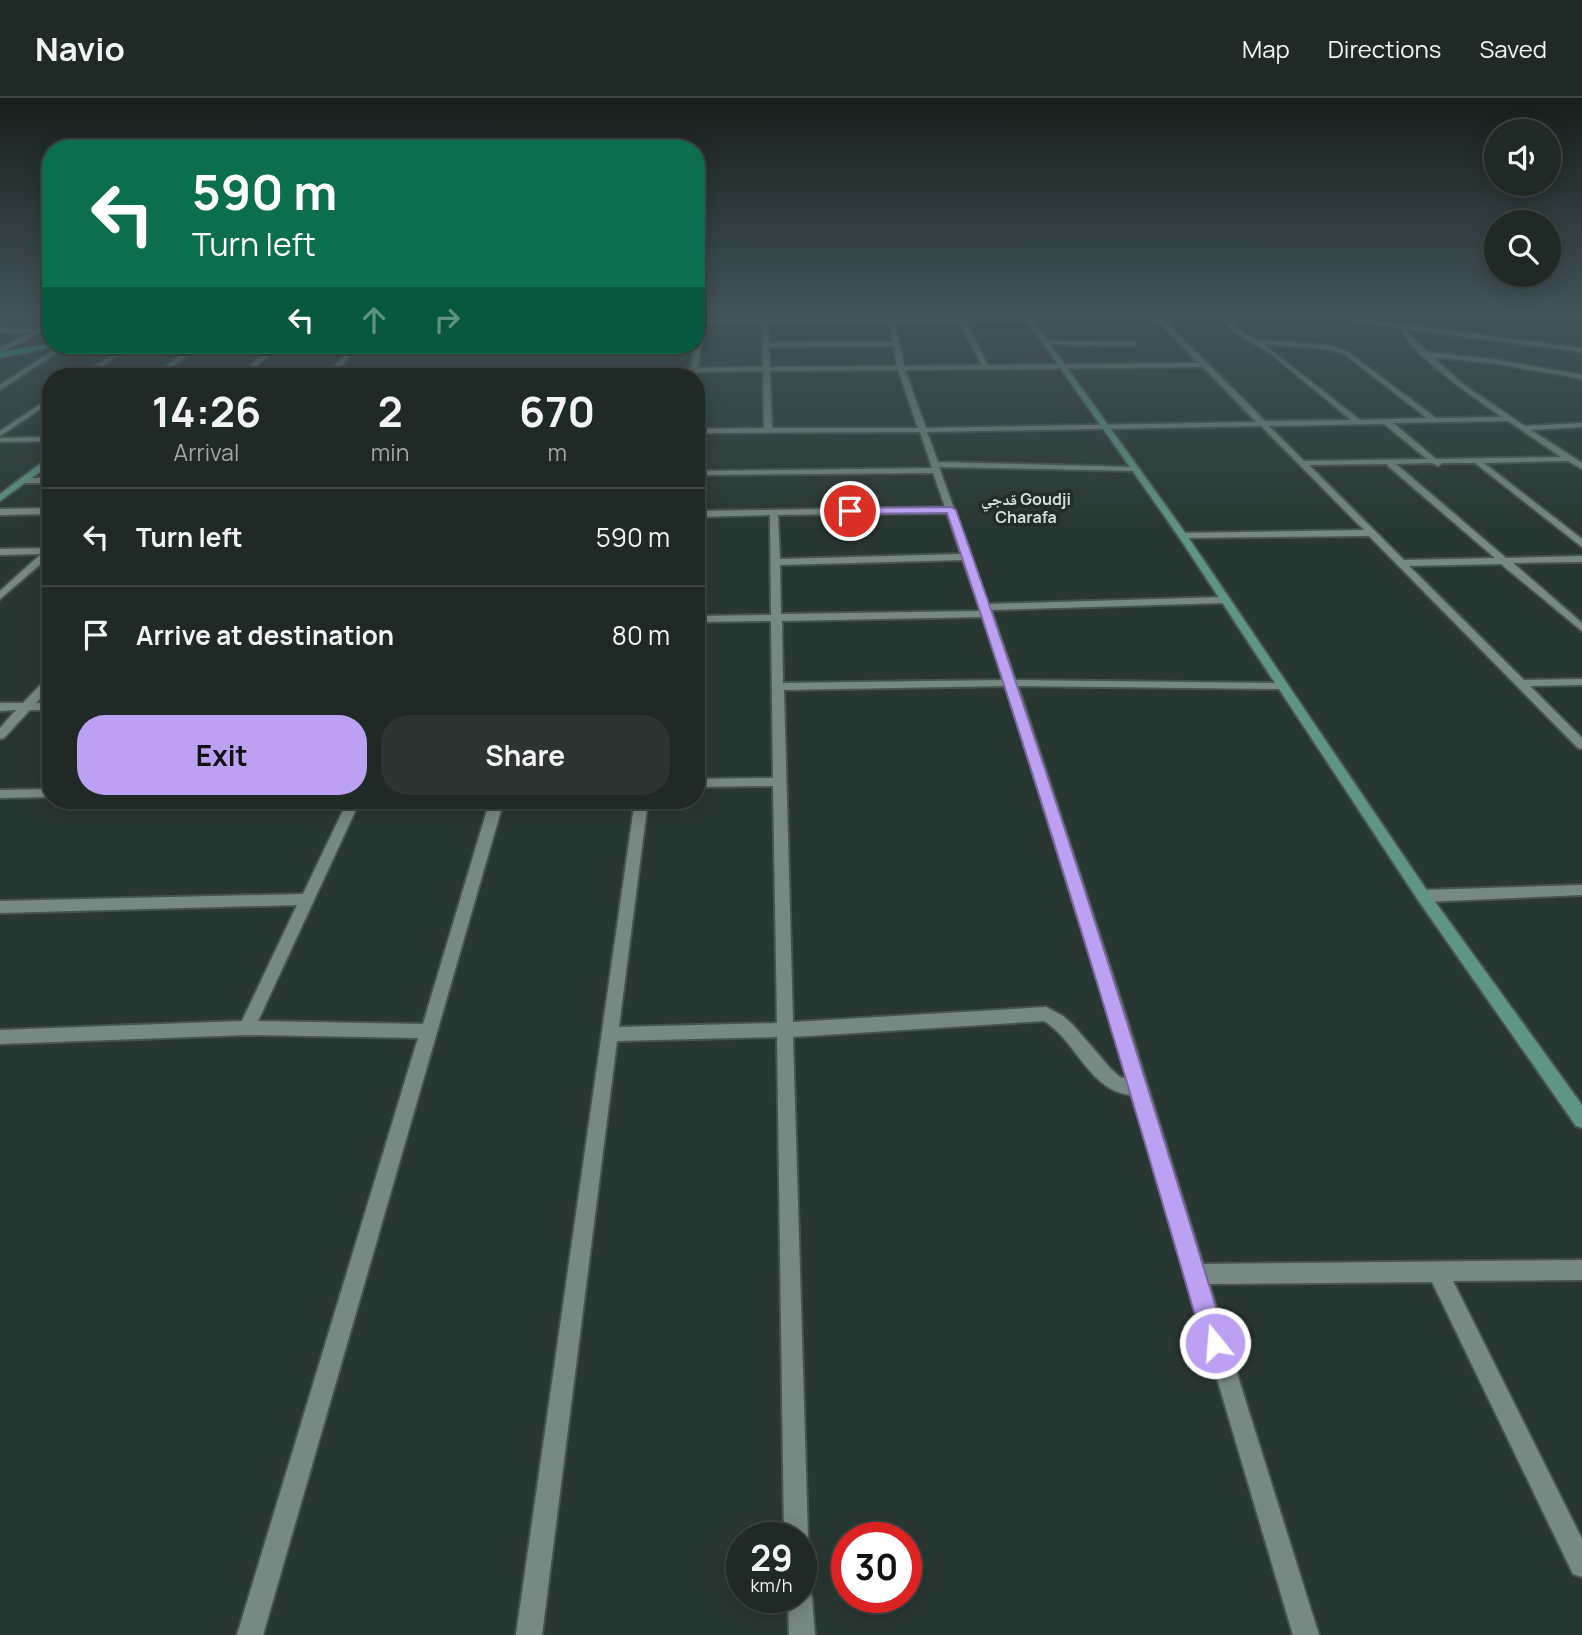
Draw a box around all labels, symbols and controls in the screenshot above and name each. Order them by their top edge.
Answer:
text: Navio [35,26,125,71]
text: Map [1242,32,1290,65]
text: Directions [1328,32,1441,65]
text: Saved [1479,32,1547,65]
map controls [1484,119,1561,287]
button: sound [1484,119,1561,196]
text: 590 m [192,158,337,225]
icon: left [77,168,168,259]
button: search [1484,210,1561,287]
text: Turn left [192,222,316,266]
icon: left [282,301,320,339]
icon: ahead [355,301,393,339]
icon: right [428,301,466,339]
text: 14:26 [152,382,261,440]
text: 2 [378,382,403,440]
text: 670 [519,382,595,440]
text: Arrival [174,436,239,468]
text: min [371,436,409,468]
text: m [547,436,567,468]
pin [820,481,880,541]
district label: قدجي Goudji Charafa [981,488,1071,528]
icon: arrive [831,492,869,530]
icon: left [77,518,115,556]
text: Turn left [136,519,243,555]
text: 590 m [596,519,670,555]
icon: arrive [77,616,115,654]
text: Arrive at destination [136,617,394,653]
text: 80 m [612,617,670,653]
button: Exit [77,715,367,795]
button: Share [381,715,670,795]
position arrow [1178,1306,1252,1380]
speed limit sign: 30 [831,1522,922,1613]
text: 29 [750,1534,793,1582]
text: km/h [751,1573,792,1597]

